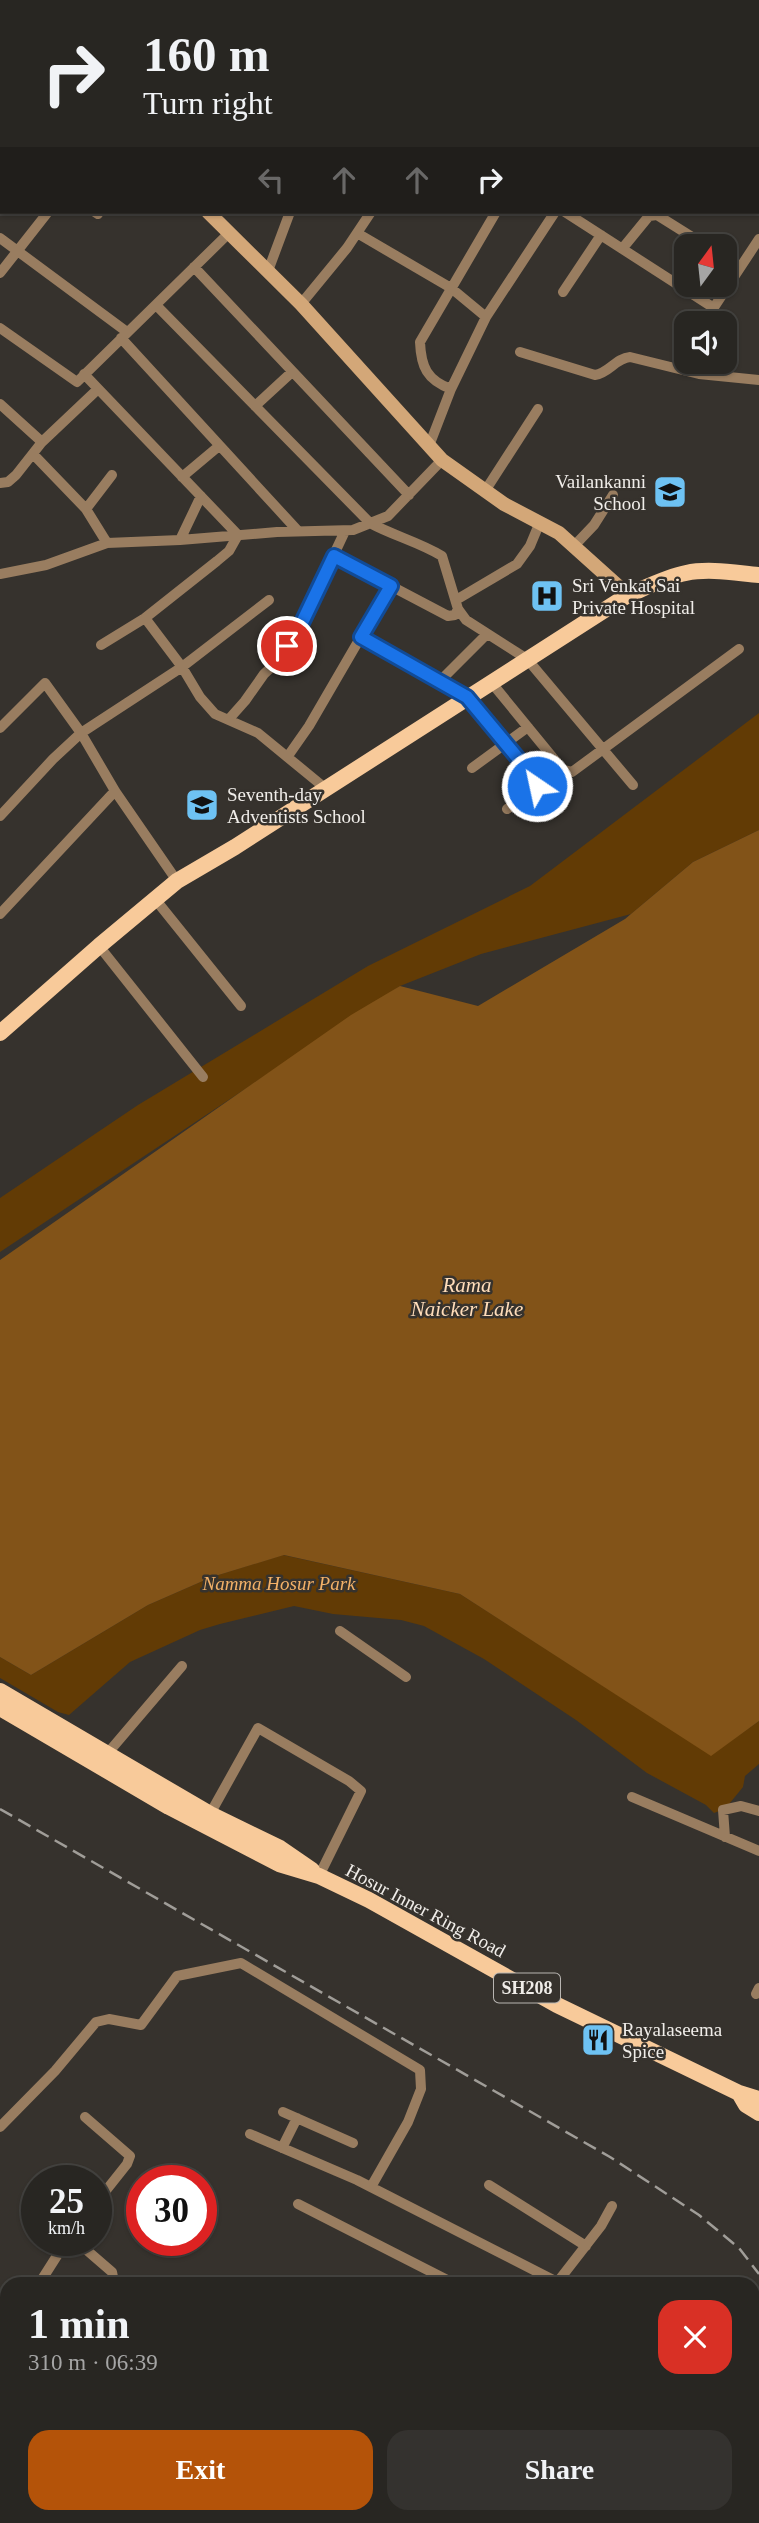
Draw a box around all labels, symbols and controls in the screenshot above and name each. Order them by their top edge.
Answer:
text: 160 m [143,27,270,82]
icon: right [28,28,119,119]
text: Turn right [143,85,273,121]
icon: left [252,161,290,199]
icon: ahead [325,161,363,199]
icon: ahead [398,161,436,199]
icon: right [471,161,509,199]
north arrow [674,234,737,298]
map controls [674,234,737,374]
button: sound [674,311,737,374]
place label: Vailankanni School [555,471,646,514]
school or university icon: Vailankanni School [651,473,689,511]
place label: Sri Venkat Sai Private Hospital [572,575,695,618]
hospital icon: Sri Venkat Sai Private Hospital [528,577,566,615]
pin [257,616,317,676]
icon: arrive [268,627,306,665]
position arrow [500,749,574,823]
place label: Seventh-day Adventists School [227,784,366,827]
school or university icon: Seventh-day Adventists School [183,786,221,824]
water label: Rama Naicker Lake [410,1273,523,1321]
park label: Namma Hosur Park [201,1573,356,1594]
street label: Hosur Inner Ring Road [342,1859,510,1962]
road number: SH208 [494,1974,560,2002]
place label: Rayalaseema Spice [622,2019,723,2062]
restaurant icon: Rayalaseema Spice [579,2021,617,2059]
speed limit sign: 30 [126,2165,217,2256]
text: 25 [49,2182,84,2221]
text: km/h [48,2218,85,2238]
button: close [658,2300,732,2374]
text: 1 min [28,2301,130,2347]
text: 310 m · 06:39 [28,2350,158,2375]
button: Exit [28,2430,373,2510]
button: Share [387,2430,732,2510]

